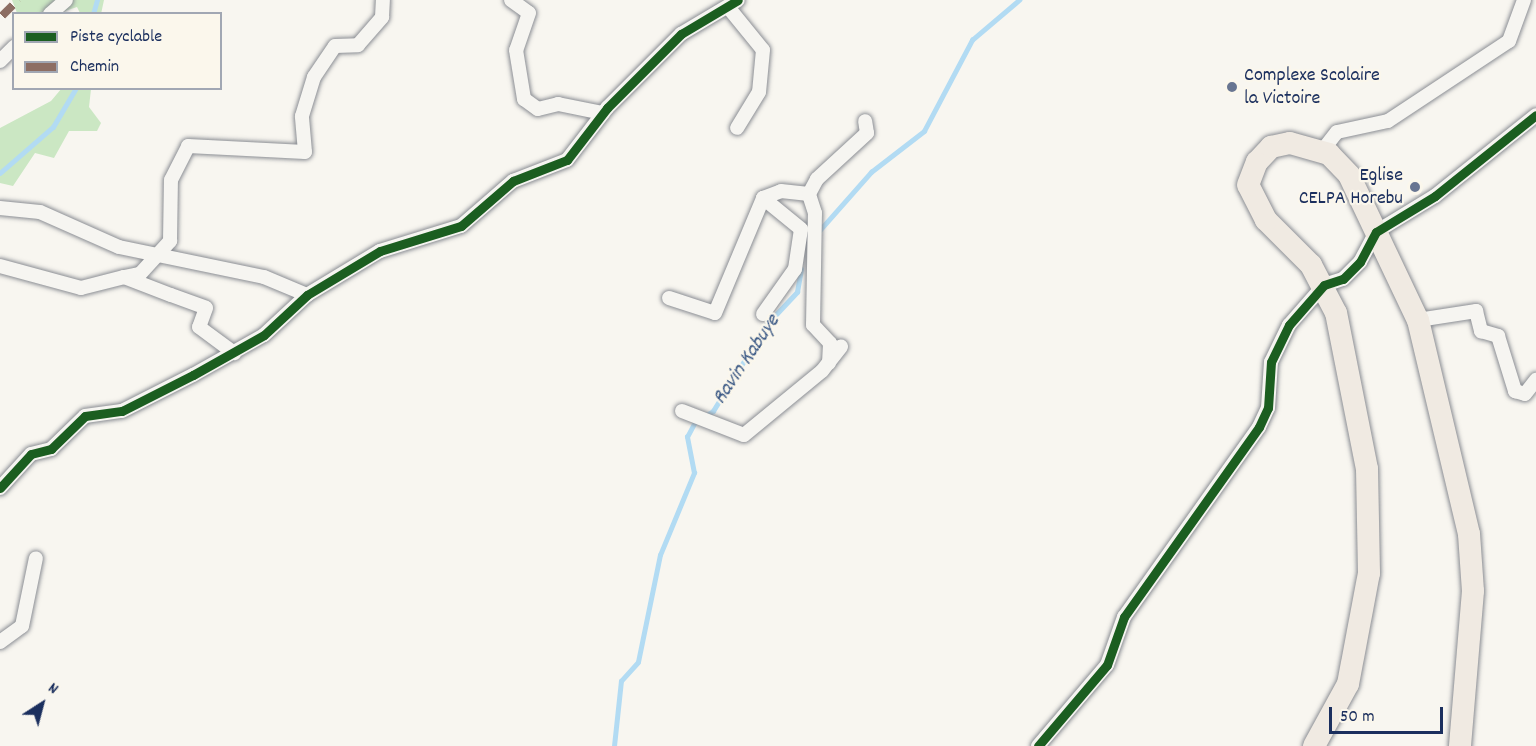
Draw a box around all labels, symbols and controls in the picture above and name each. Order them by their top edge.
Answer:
legend [12,12,222,90]
text: Piste cyclable [70,25,162,50]
text: Chemin [70,55,119,80]
place label: Complexe Scolaire la Victoire [1244,64,1380,111]
marker: Complexe Scolaire la Victoire [1225,80,1239,94]
place label: Eglise CELPA Horebu [1299,164,1403,211]
marker: Eglise CELPA Horebu [1408,180,1422,194]
water label: Ravin Kabuye [708,310,786,410]
north arrow [12,674,72,734]
text: N [43,677,63,701]
scale bar [1332,695,1446,733]
text: 50 m [1340,705,1375,730]

